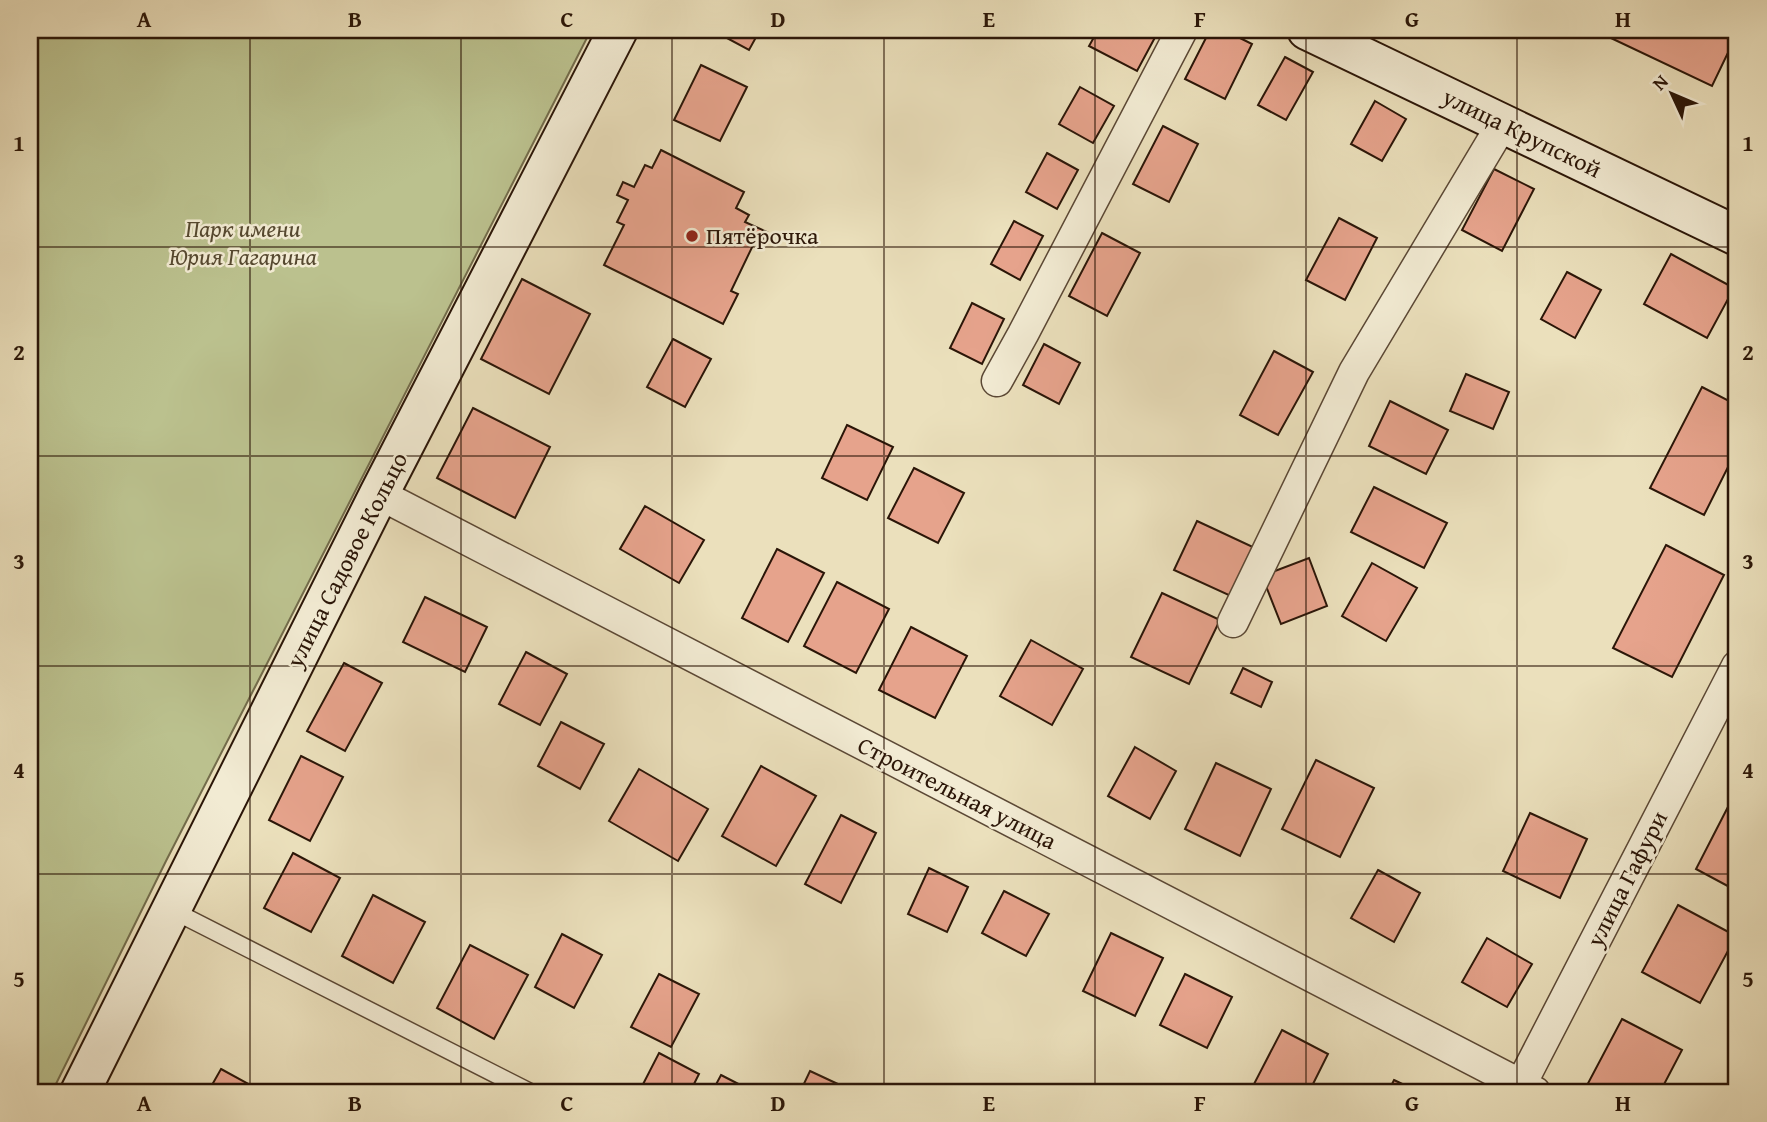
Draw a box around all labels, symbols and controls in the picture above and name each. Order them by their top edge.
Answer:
text: A [137,2,152,35]
text: B [348,2,362,35]
text: C [560,2,574,35]
text: D [771,2,786,35]
text: E [983,2,995,35]
text: F [1194,2,1206,35]
text: G [1405,2,1419,35]
text: H [1615,2,1631,35]
north arrow [1638,60,1708,130]
text: N [1645,68,1674,96]
street label: улица Крупской [1436,78,1608,186]
text: 1 [13,126,25,159]
text: 1 [1742,126,1754,159]
park label: Парк имени Юрия Гагарина [169,211,317,274]
place label: Пятёрочка [706,218,819,253]
marker: Пятёрочка [684,228,700,244]
text: 2 [13,335,25,368]
text: 2 [1742,335,1754,368]
street label: улица Садовое Кольцо [277,446,416,675]
text: 3 [13,544,25,577]
text: 3 [1742,544,1754,577]
street label: Строительная улица [852,727,1063,858]
text: 4 [13,753,25,786]
text: 4 [1742,753,1754,786]
street label: улица Гафури [1577,805,1676,954]
text: 5 [13,962,25,995]
text: 5 [1742,962,1754,995]
text: A [137,1086,152,1119]
text: B [348,1086,362,1119]
text: C [560,1086,574,1119]
text: D [771,1086,786,1119]
text: E [983,1086,995,1119]
text: F [1194,1086,1206,1119]
text: G [1405,1086,1419,1119]
text: H [1615,1086,1631,1119]

